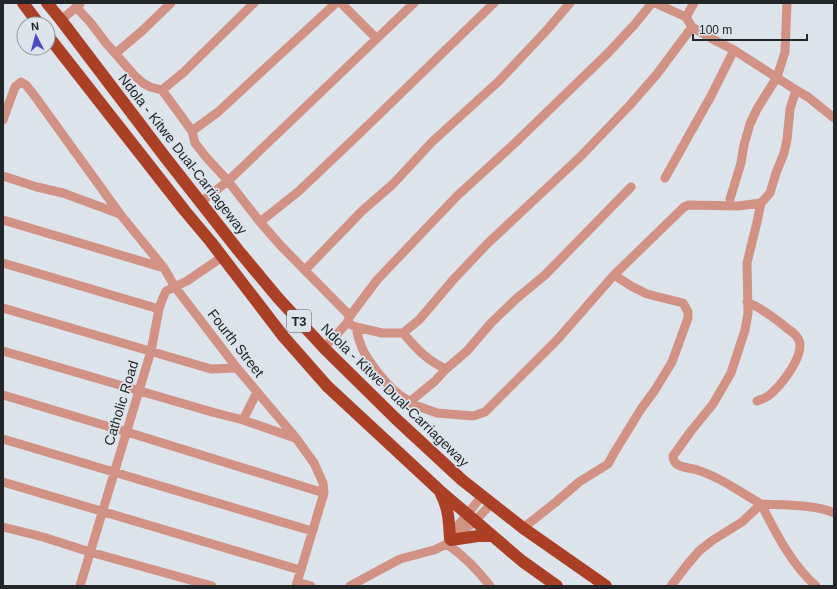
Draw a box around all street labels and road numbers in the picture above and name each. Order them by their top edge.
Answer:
street label: Ndola - Kitwe Dual-Carriageway [115,71,251,237]
street label: Fourth Street [205,306,268,380]
road number: T3 [287,310,311,332]
street label: Ndola - Kitwe Dual-Carriageway [318,320,472,470]
street label: Catholic Road [100,359,142,447]

